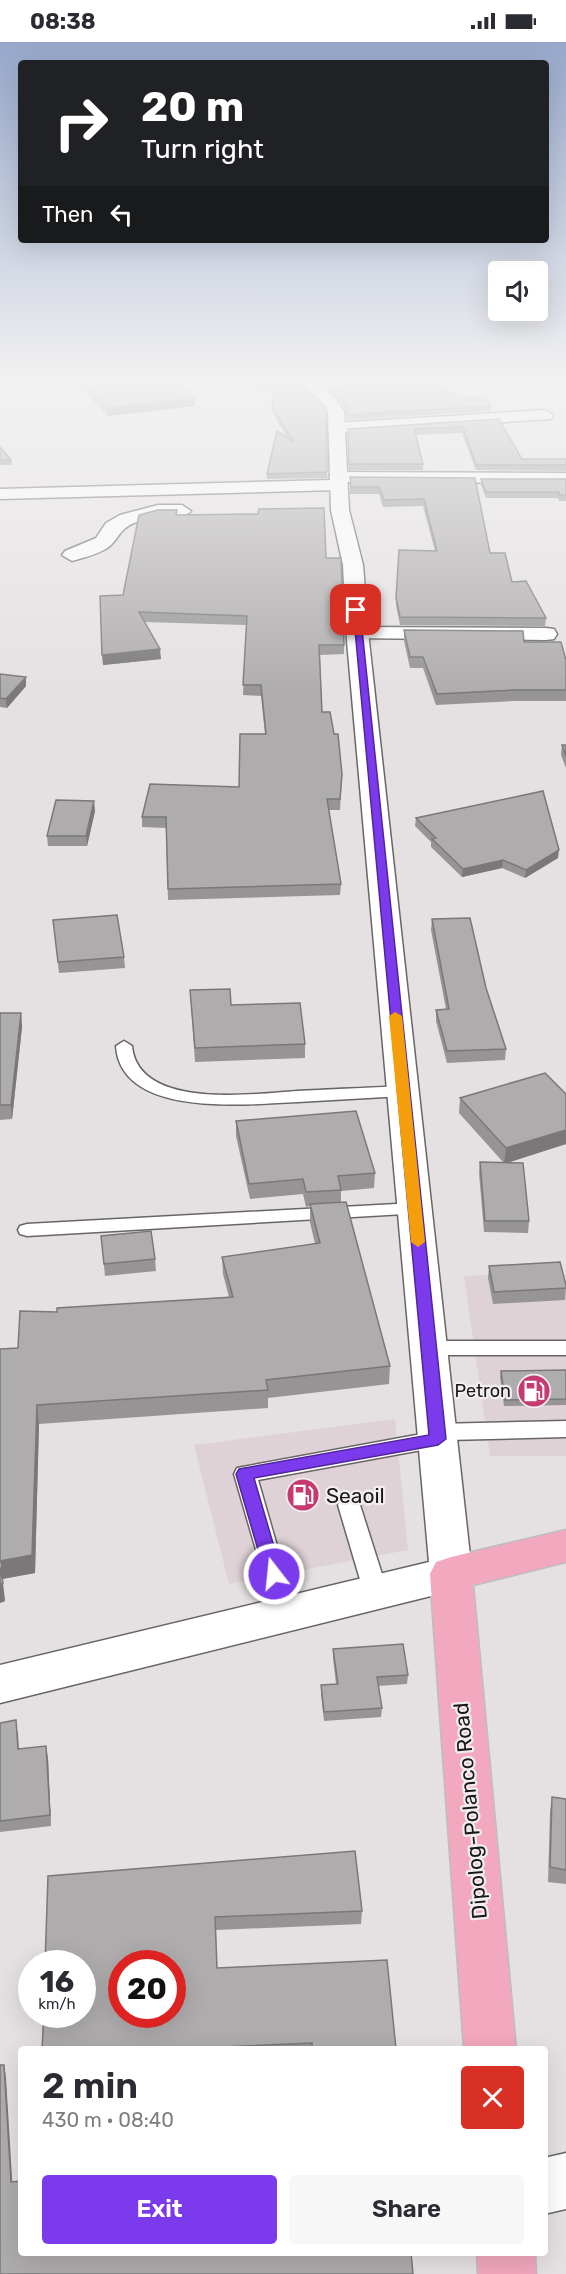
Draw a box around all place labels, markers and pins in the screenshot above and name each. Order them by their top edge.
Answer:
pin [330,584,381,635]
fuel station icon: Petron [516,1373,552,1409]
place label: Petron [455,1380,511,1402]
fuel station icon: Seaoil [285,1477,321,1513]
place label: Seaoil [326,1483,385,1508]

